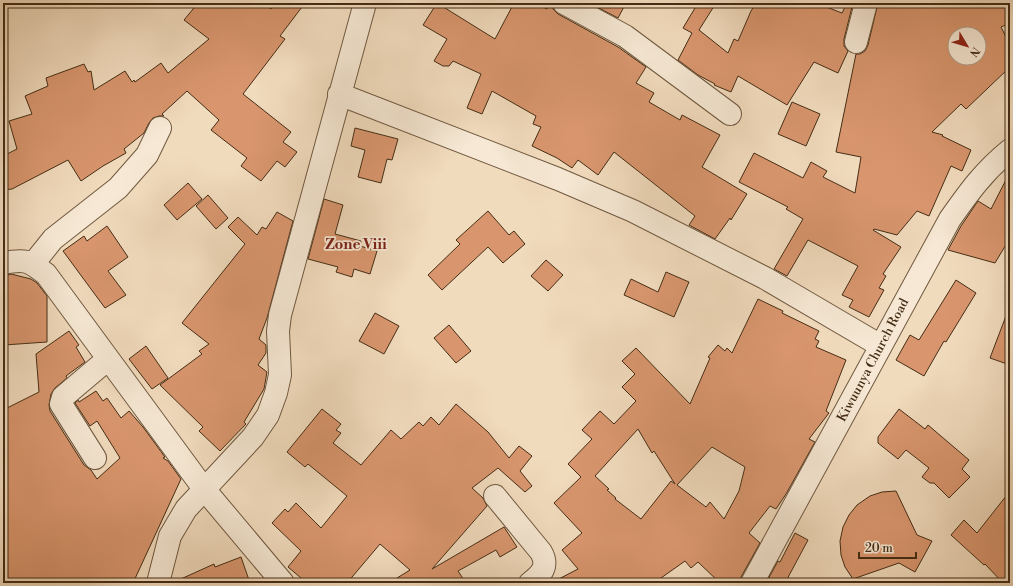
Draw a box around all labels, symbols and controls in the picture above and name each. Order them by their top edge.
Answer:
north arrow [947,26,987,66]
text: N [966,44,982,60]
district label: Zone Viii [325,235,387,254]
street label: Kiwuunya Church Road [834,295,913,424]
scale bar [859,534,916,560]
text: 20 m [865,541,893,556]

